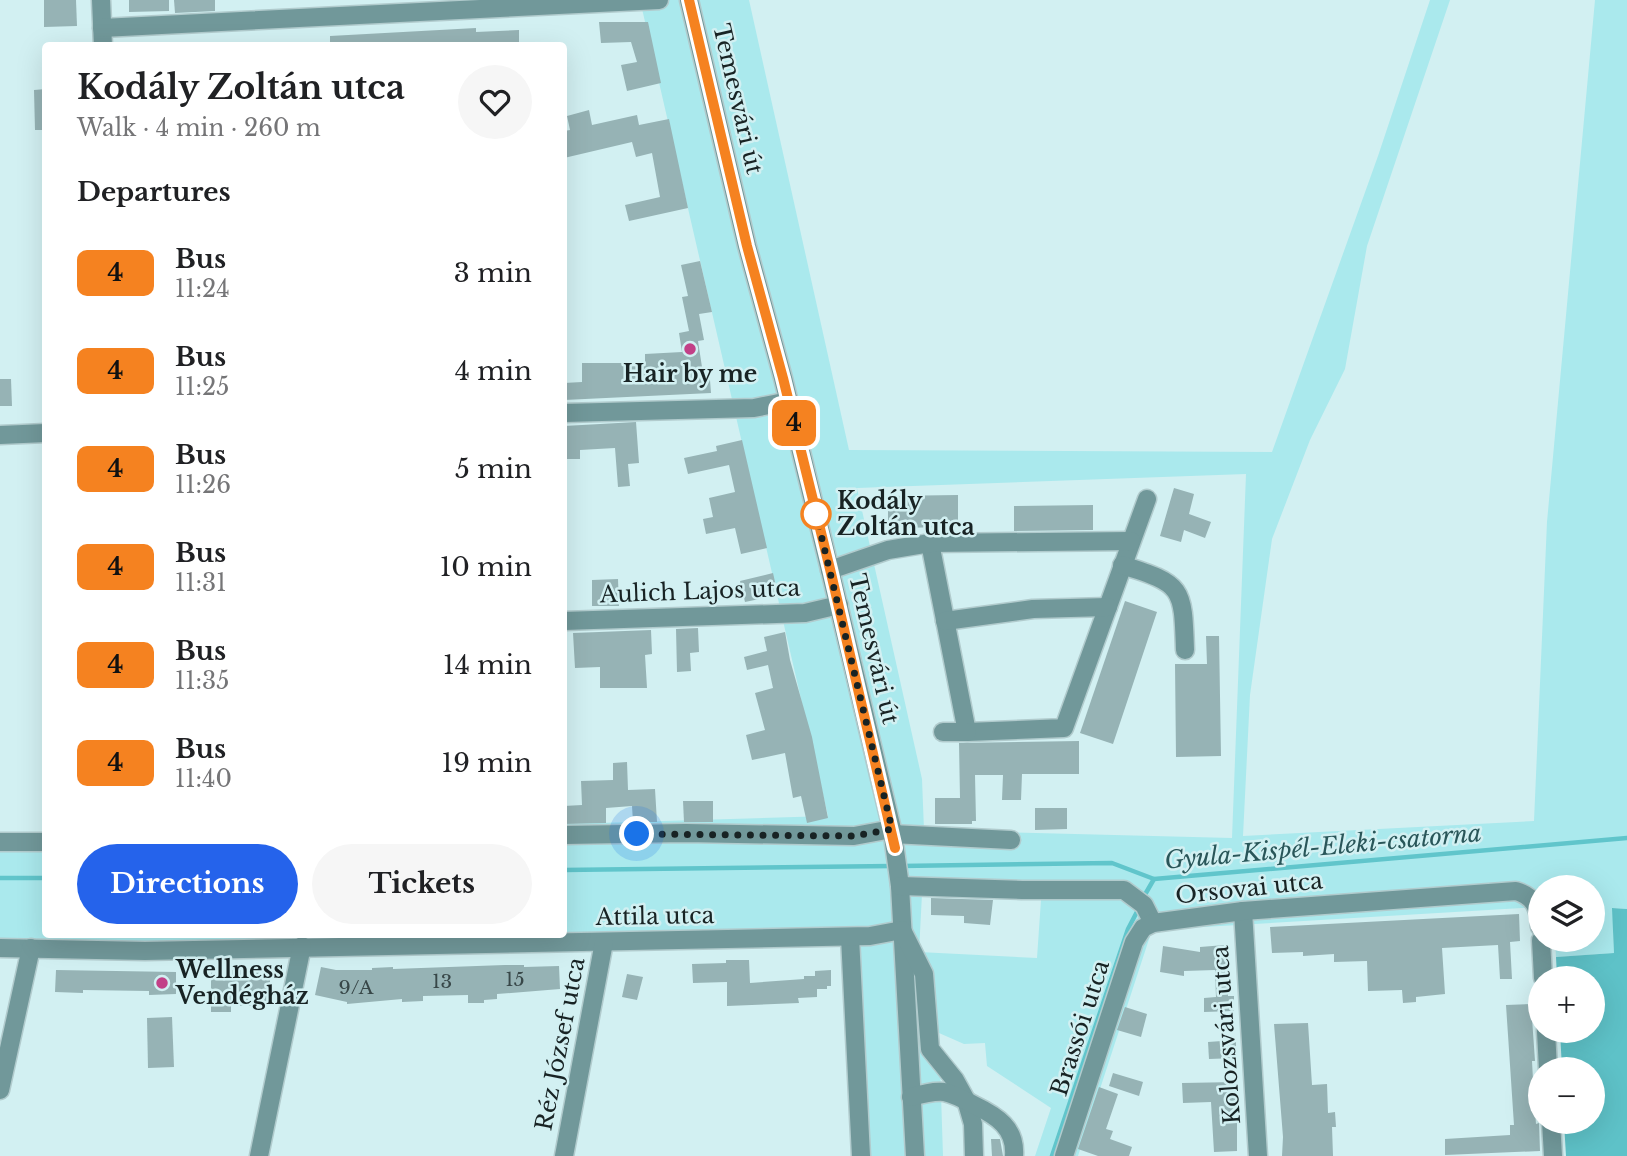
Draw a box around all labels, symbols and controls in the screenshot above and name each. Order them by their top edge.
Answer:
street label: Temesvári út [707,21,769,177]
button: heart [458,65,532,139]
text: Kodály Zoltán utca [77,67,405,108]
text: Walk · 4 min · 260 m [77,114,321,142]
text: Departures [77,176,231,208]
text: Bus [175,243,226,275]
text: 3 min [454,257,532,289]
text: 4 [108,258,123,287]
text: 11:24 [175,275,230,303]
text: Bus [175,341,226,373]
marker: Hair by me [682,341,698,357]
text: 4 min [455,355,532,387]
text: 4 [108,356,123,385]
place label: Hair by me [623,360,757,388]
text: 11:25 [175,373,229,401]
line badge: 4 [771,400,817,446]
text: 4 [786,408,802,437]
text: Bus [175,439,226,471]
text: 5 min [455,453,532,485]
text: 4 [108,454,123,483]
text: 11:26 [175,471,231,499]
place label: Kodály Zoltán utca [837,487,975,541]
marker: Kodály Zoltán utca [801,499,831,529]
text: Bus [175,537,226,569]
text: 10 min [440,551,532,583]
text: 4 [108,552,123,581]
text: 11:31 [175,569,227,597]
street label: Temesvári út [843,571,905,727]
street label: Aulich Lajos utca [598,573,801,609]
text: Bus [175,635,226,667]
text: 14 min [443,649,532,681]
text: 4 [108,650,123,679]
text: 11:35 [175,667,229,695]
text: Bus [175,733,226,765]
text: 19 min [442,747,532,779]
text: 4 [108,748,123,777]
text: 11:40 [175,765,232,793]
your location [619,816,654,851]
water label: Gyula-Kispél-Eleki-csatorna [1163,818,1483,875]
button: Directions [77,844,298,924]
button: Tickets [312,844,532,924]
street label: Orsovai utca [1174,866,1324,910]
map controls [1528,875,1605,1134]
button: layers [1528,875,1605,952]
street label: Attila utca [594,901,715,931]
street label: Kolozsvári utca [1206,945,1246,1125]
street label: Réz József utca [530,955,591,1133]
place label: Wellness Vendégház [175,956,309,1010]
street label: Brassói utca [1045,956,1115,1099]
button: + [1528,966,1605,1043]
house number: 15 [505,968,525,991]
house number: 13 [432,970,452,993]
marker: Wellness Vendégház [154,975,170,991]
house number: 9/A [339,976,374,999]
button: − [1528,1057,1605,1134]

